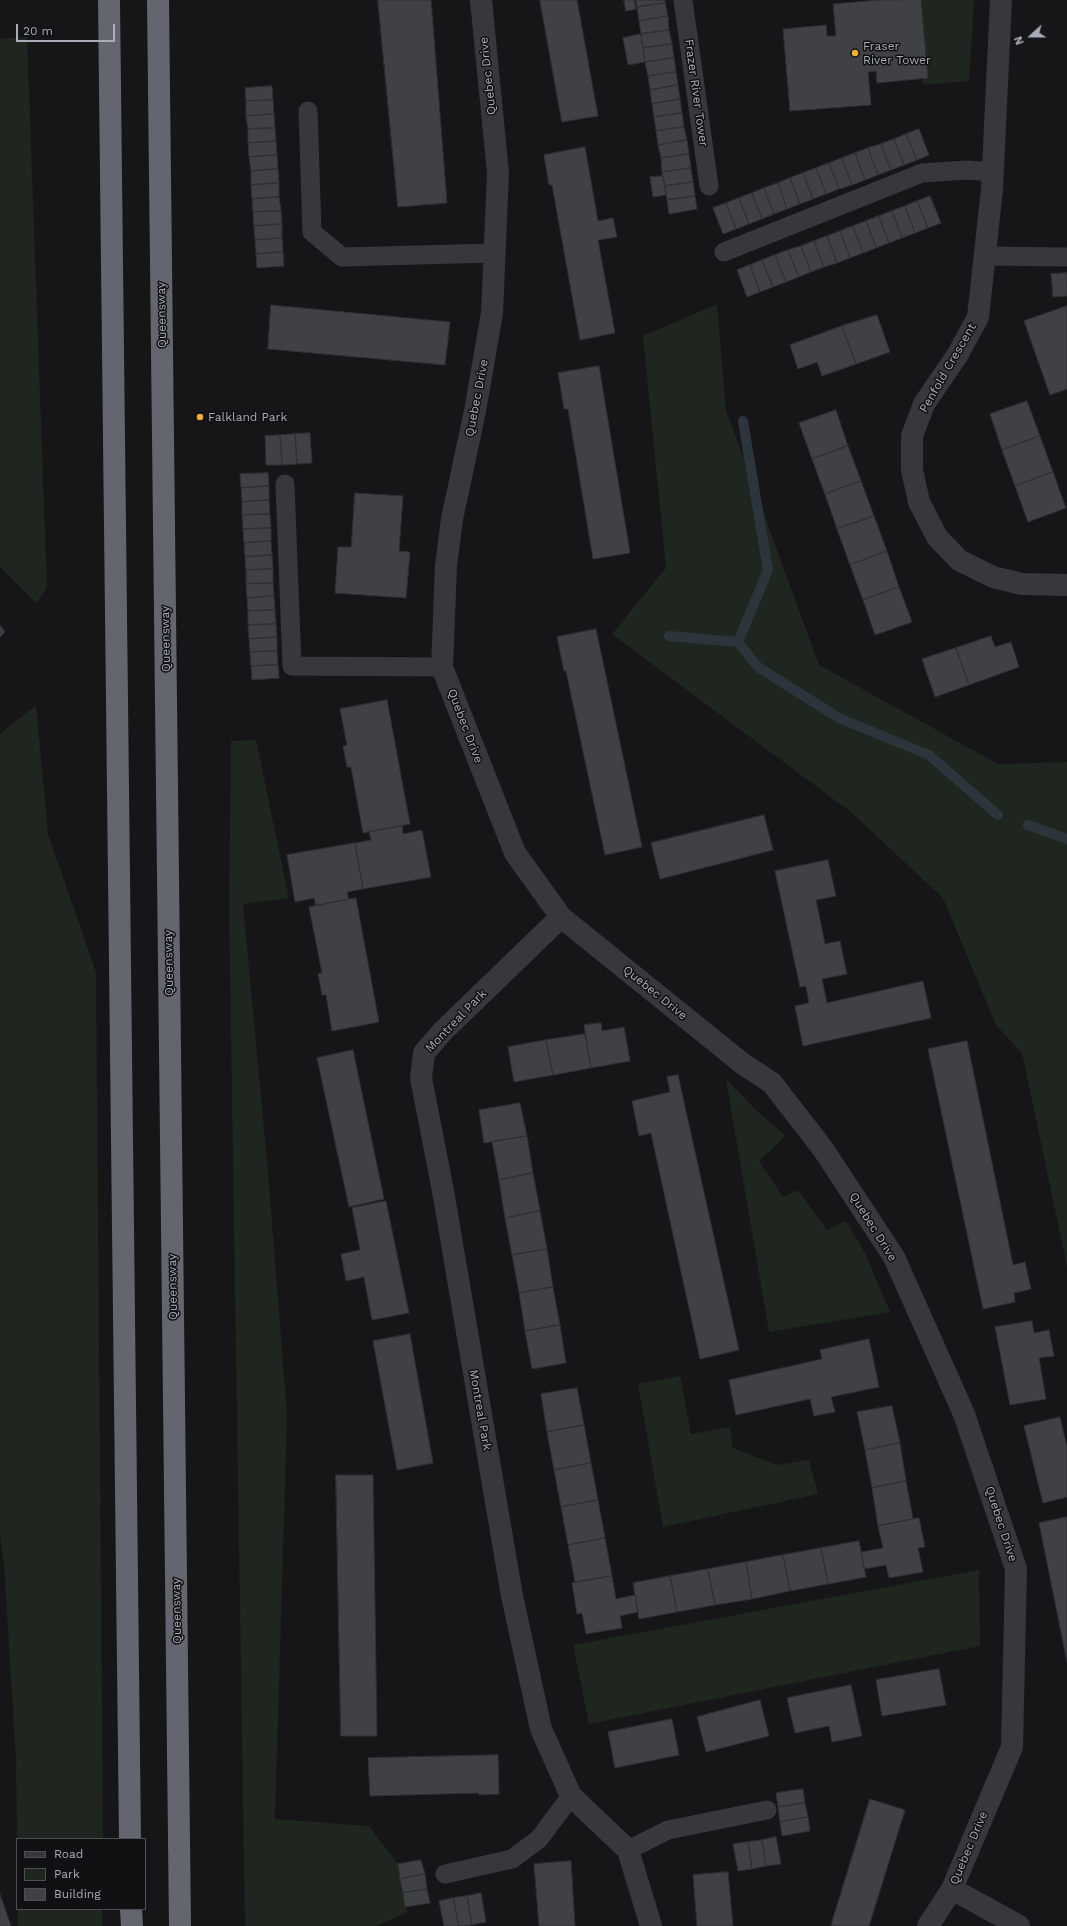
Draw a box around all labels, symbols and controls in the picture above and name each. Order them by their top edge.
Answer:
scale bar [18,16,117,42]
north arrow [1011,16,1051,56]
text: 20 m [23,24,53,38]
text: N [1012,34,1027,47]
street label: Quebec Drive [477,36,499,116]
street label: Frazer River Tower [681,38,711,148]
place label: Fraser River Tower [863,39,931,67]
marker: Fraser River Tower [850,48,860,58]
street label: Queensway [154,282,170,348]
street label: Penfold Crescent [917,321,979,415]
street label: Quebec Drive [462,358,492,438]
place label: Falkland Park [208,410,287,424]
marker: Falkland Park [195,412,205,422]
street label: Queensway [158,606,174,672]
street label: Quebec Drive [444,687,486,765]
street label: Queensway [161,930,177,996]
street label: Quebec Drive [620,963,690,1023]
street label: Montreal Park [422,987,490,1055]
street label: Quebec Drive [846,1190,900,1264]
street label: Queensway [165,1254,181,1320]
street label: Montreal Park [466,1369,494,1451]
street label: Quebec Drive [982,1484,1020,1564]
street label: Queensway [169,1578,185,1644]
street label: Quebec Drive [947,1809,991,1887]
legend [16,1838,146,1910]
text: Road [54,1847,83,1861]
text: Park [54,1867,80,1881]
text: Building [54,1887,101,1901]

